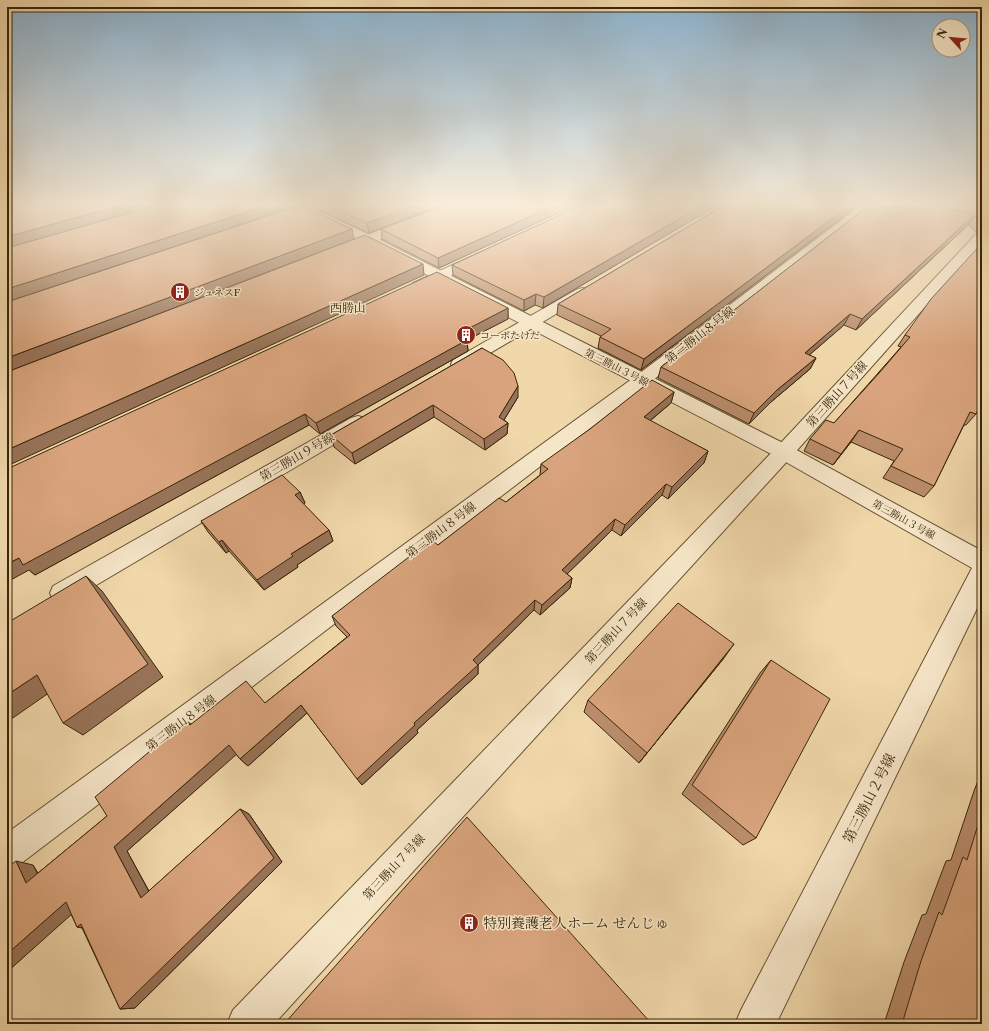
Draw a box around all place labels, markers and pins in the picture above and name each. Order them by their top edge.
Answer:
building icon: ジュネスF [169,281,191,303]
place label: ジュネスF [194,286,241,299]
building icon: コーポたけだ [455,324,477,346]
place label: コーポたけだ [480,329,540,342]
building icon: 特別養護老人ホーム せんじゅ [458,912,480,934]
place label: 特別養護老人ホーム せんじゅ [483,914,669,932]

